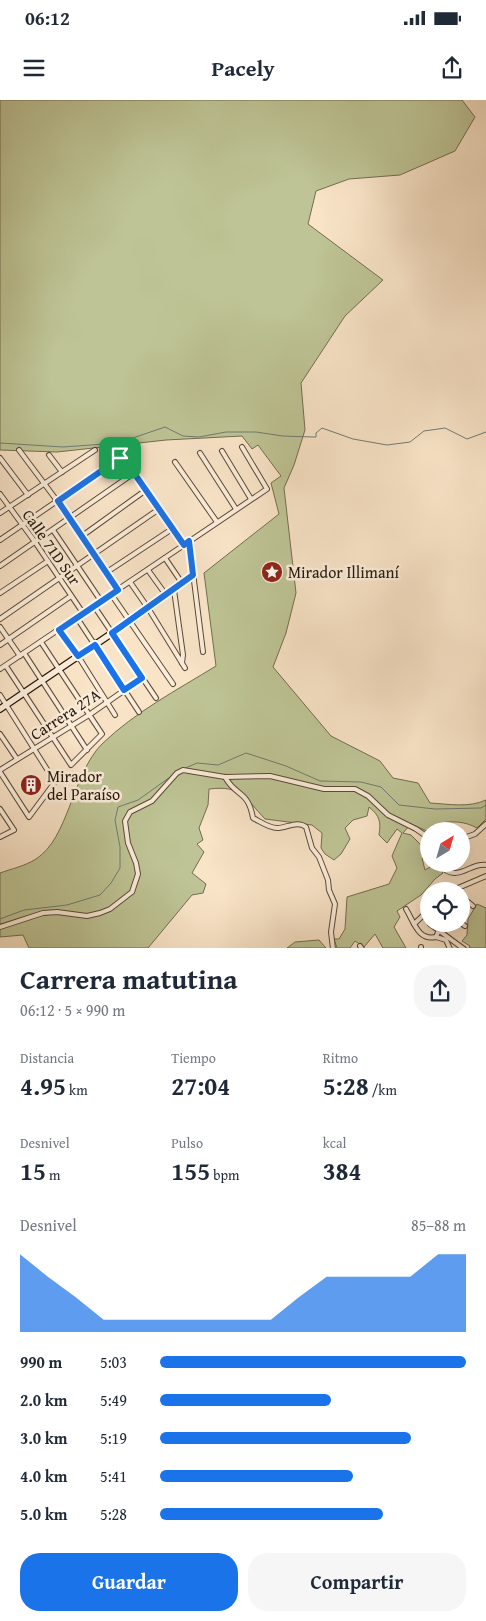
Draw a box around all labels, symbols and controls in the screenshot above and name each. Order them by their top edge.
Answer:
text: 06:12 [25,4,70,32]
text: Pacely [211,52,275,84]
icon: menu [20,54,48,82]
icon: share [438,54,466,82]
pin [99,437,141,479]
icon: arrive [106,444,134,472]
street label: Calle 71D Sur [17,504,87,590]
place icon: Mirador Illimaní [260,560,284,584]
place label: Mirador Illimaní [288,560,399,584]
street label: Carrera 27A [25,682,105,746]
place label: Mirador del Paraíso [47,764,120,806]
building icon: Mirador del Paraíso [19,773,43,797]
north arrow [420,822,470,872]
map controls [420,822,470,932]
button: locate [420,882,470,932]
text: Carrera matutina [20,958,238,999]
button: share [414,965,466,1017]
text: 06:12 · 5 × 990 m [20,998,125,1022]
text: Distancia [20,1048,74,1068]
text: Tiempo [171,1048,216,1068]
text: Ritmo [323,1048,358,1068]
text: 4.95 [20,1068,66,1104]
text: 27:04 [171,1068,230,1104]
text: 5:28 [323,1068,369,1104]
text: km [66,1080,88,1100]
text: /km [369,1080,397,1100]
text: Desnivel [20,1133,70,1153]
text: Pulso [171,1133,203,1153]
text: kcal [323,1133,347,1153]
text: 15 [20,1153,46,1189]
text: 155 [171,1153,210,1189]
text: 384 [323,1153,362,1189]
text: m [46,1165,60,1185]
text: bpm [210,1165,240,1185]
text: Desnivel [20,1213,77,1237]
text: 85–88 m [411,1213,466,1237]
text: 990 m [20,1350,62,1374]
text: 5:03 [100,1350,127,1374]
text: 2.0 km [20,1388,67,1412]
text: 5:49 [100,1388,127,1412]
text: 3.0 km [20,1426,67,1450]
text: 5:19 [100,1426,127,1450]
text: 4.0 km [20,1464,67,1488]
text: 5:41 [100,1464,127,1488]
text: 5.0 km [20,1502,67,1526]
text: 5:28 [100,1502,127,1526]
button: Guardar [20,1553,238,1611]
button: Compartir [248,1553,466,1611]

